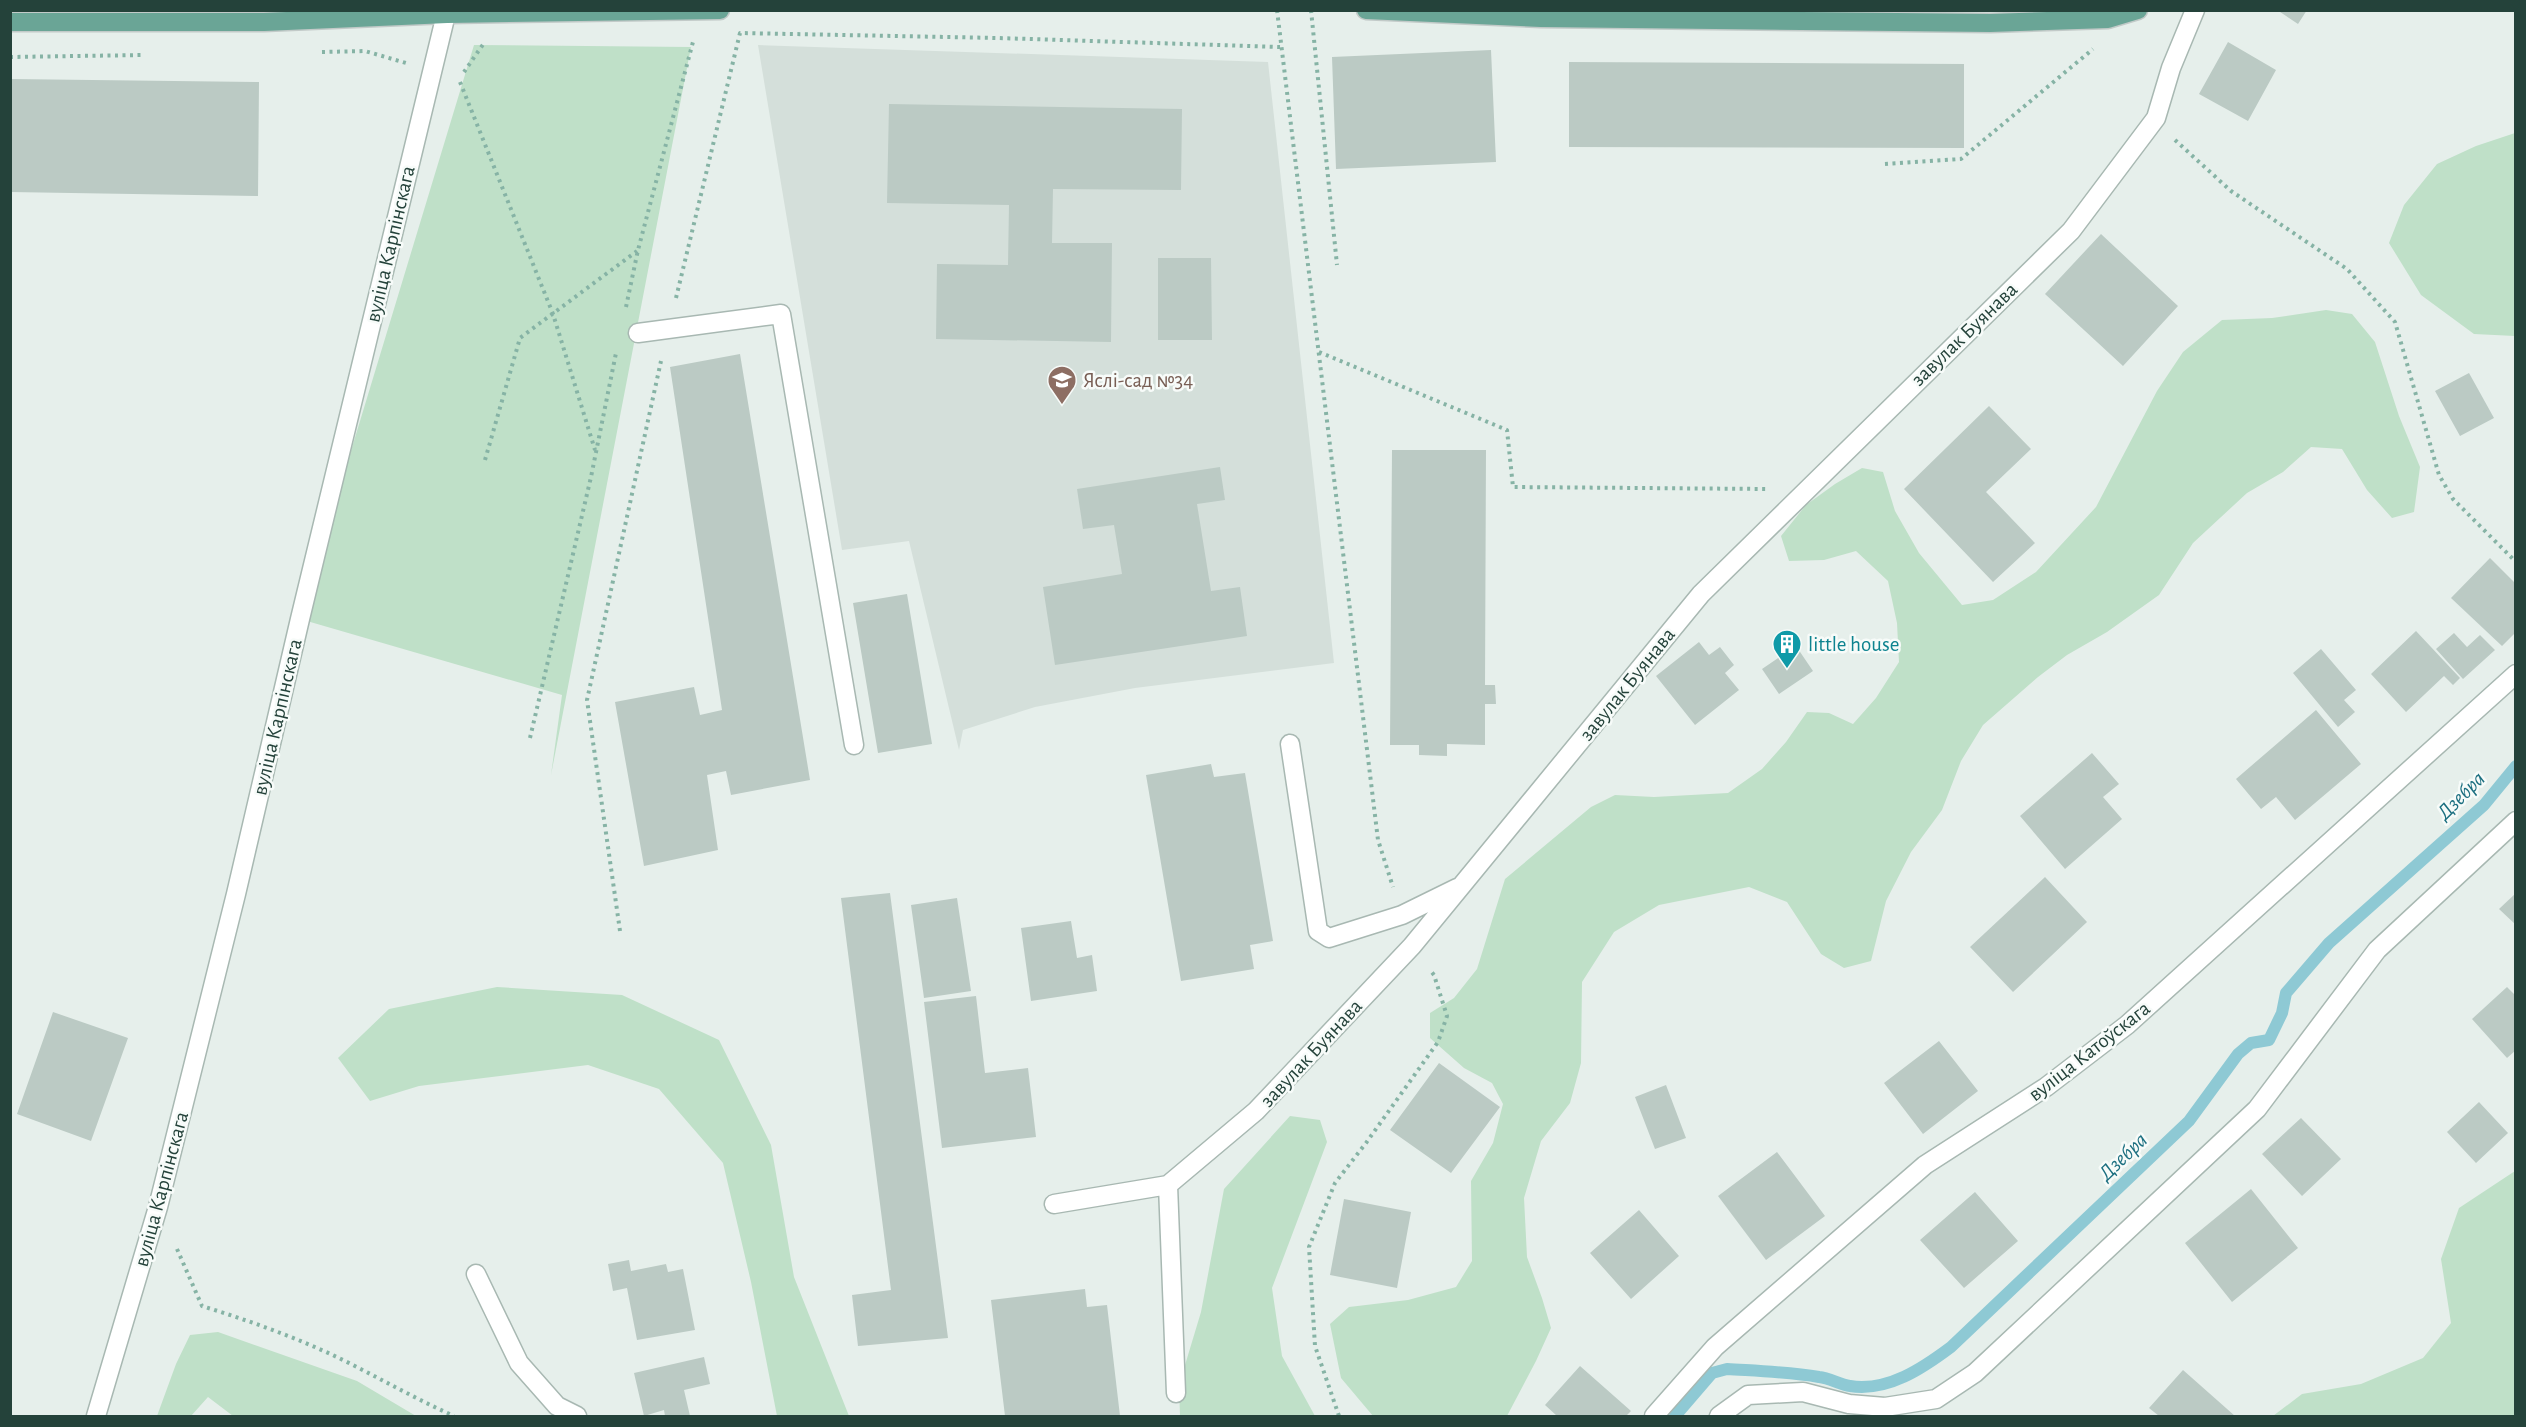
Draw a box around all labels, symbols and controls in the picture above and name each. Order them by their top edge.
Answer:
street label: вуліца Карпінскага [362,164,419,324]
street label: завулак Буянава [1907,278,2022,390]
school or university icon: Яслі-сад №34 [1046,364,1078,406]
place label: Яслі-сад №34 [1083,370,1193,391]
street label: завулак Буянава [1576,624,1679,745]
building icon: little house [1771,628,1803,670]
place label: little house [1808,634,1899,655]
street label: вуліца Карпінскага [249,637,306,797]
water label: Дзебра [2432,767,2490,826]
street label: завулак Буянава [1256,995,1367,1111]
street label: вуліца Катоўскага [2024,997,2154,1105]
street label: вуліца Карпінскага [131,1109,192,1269]
water label: Дзебра [2093,1129,2152,1186]

